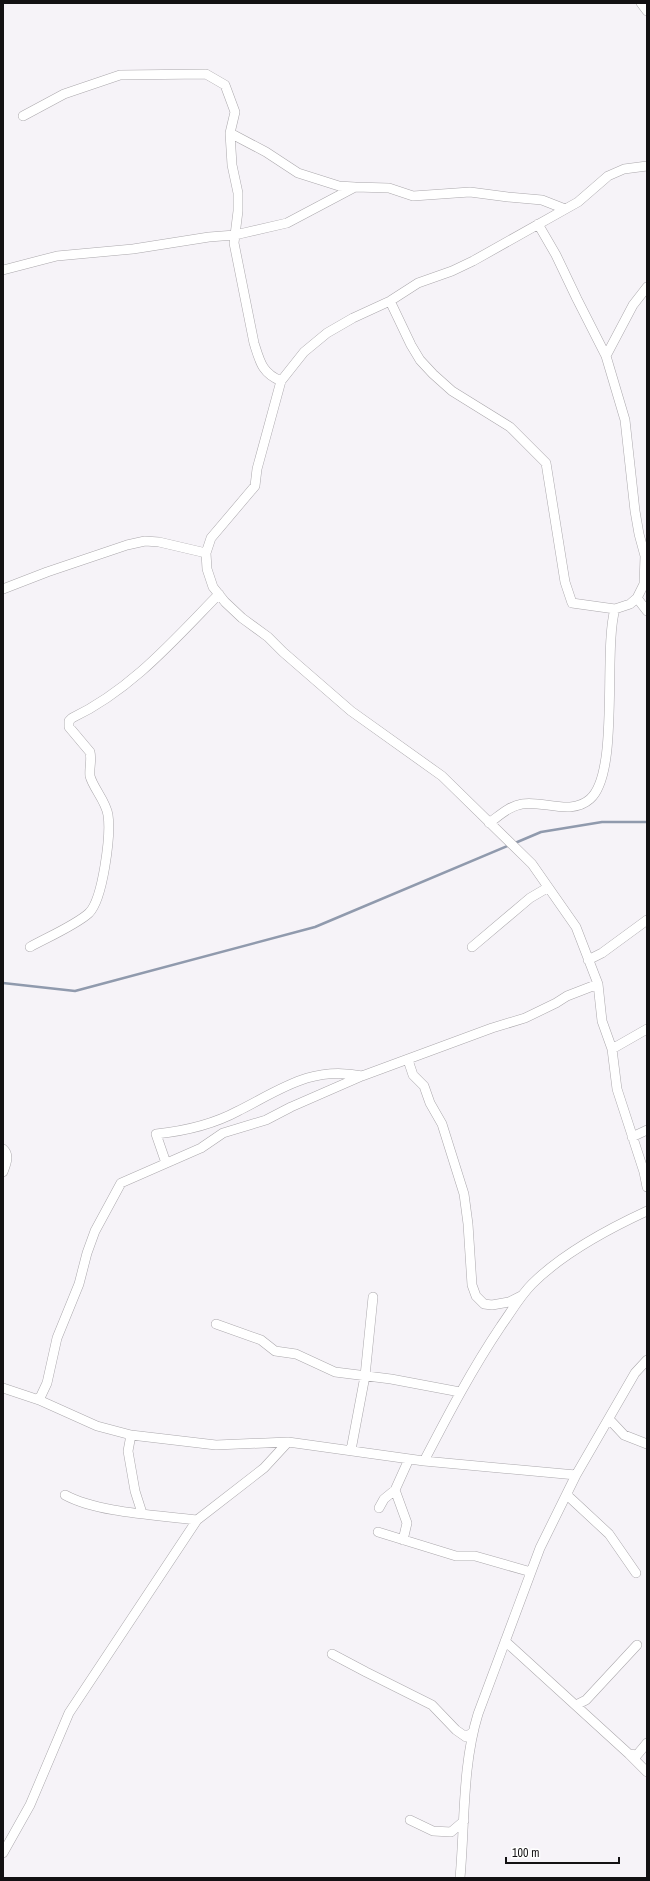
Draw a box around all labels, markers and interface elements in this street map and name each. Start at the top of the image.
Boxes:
scale bar [506,1839,619,1865]
text: 100 m [512,1845,539,1861]

